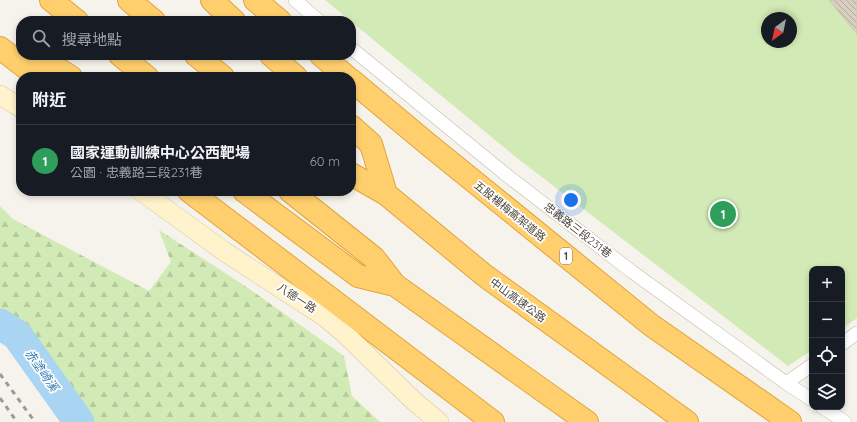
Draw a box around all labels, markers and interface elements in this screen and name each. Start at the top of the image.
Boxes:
north arrow [761,12,797,48]
search box [16,16,356,60]
icon: search [30,27,52,49]
text: 搜尋地點 [62,30,122,49]
text: 附近 [32,89,66,110]
text: 國家運動訓練中心公西靶場 [70,143,250,162]
text: 1 [42,153,48,169]
text: 60 m [310,153,340,169]
text: 公園 · 忠義路三段231巷 [70,164,202,180]
street label: 五股楊梅高架道路 [471,178,549,244]
your location [561,190,581,210]
pin: 1 [710,199,736,229]
street label: 忠義路三段231巷 [542,200,614,260]
road number: 1 [560,248,572,264]
map controls [809,266,845,410]
button: + [809,266,845,302]
street label: 中山高速公路 [487,275,549,325]
street label: 八德一路 [275,280,319,316]
button: − [809,302,845,338]
button: locate [809,338,845,374]
water label: 赤塗崎溪 [22,346,63,396]
button: layers [809,374,845,410]

